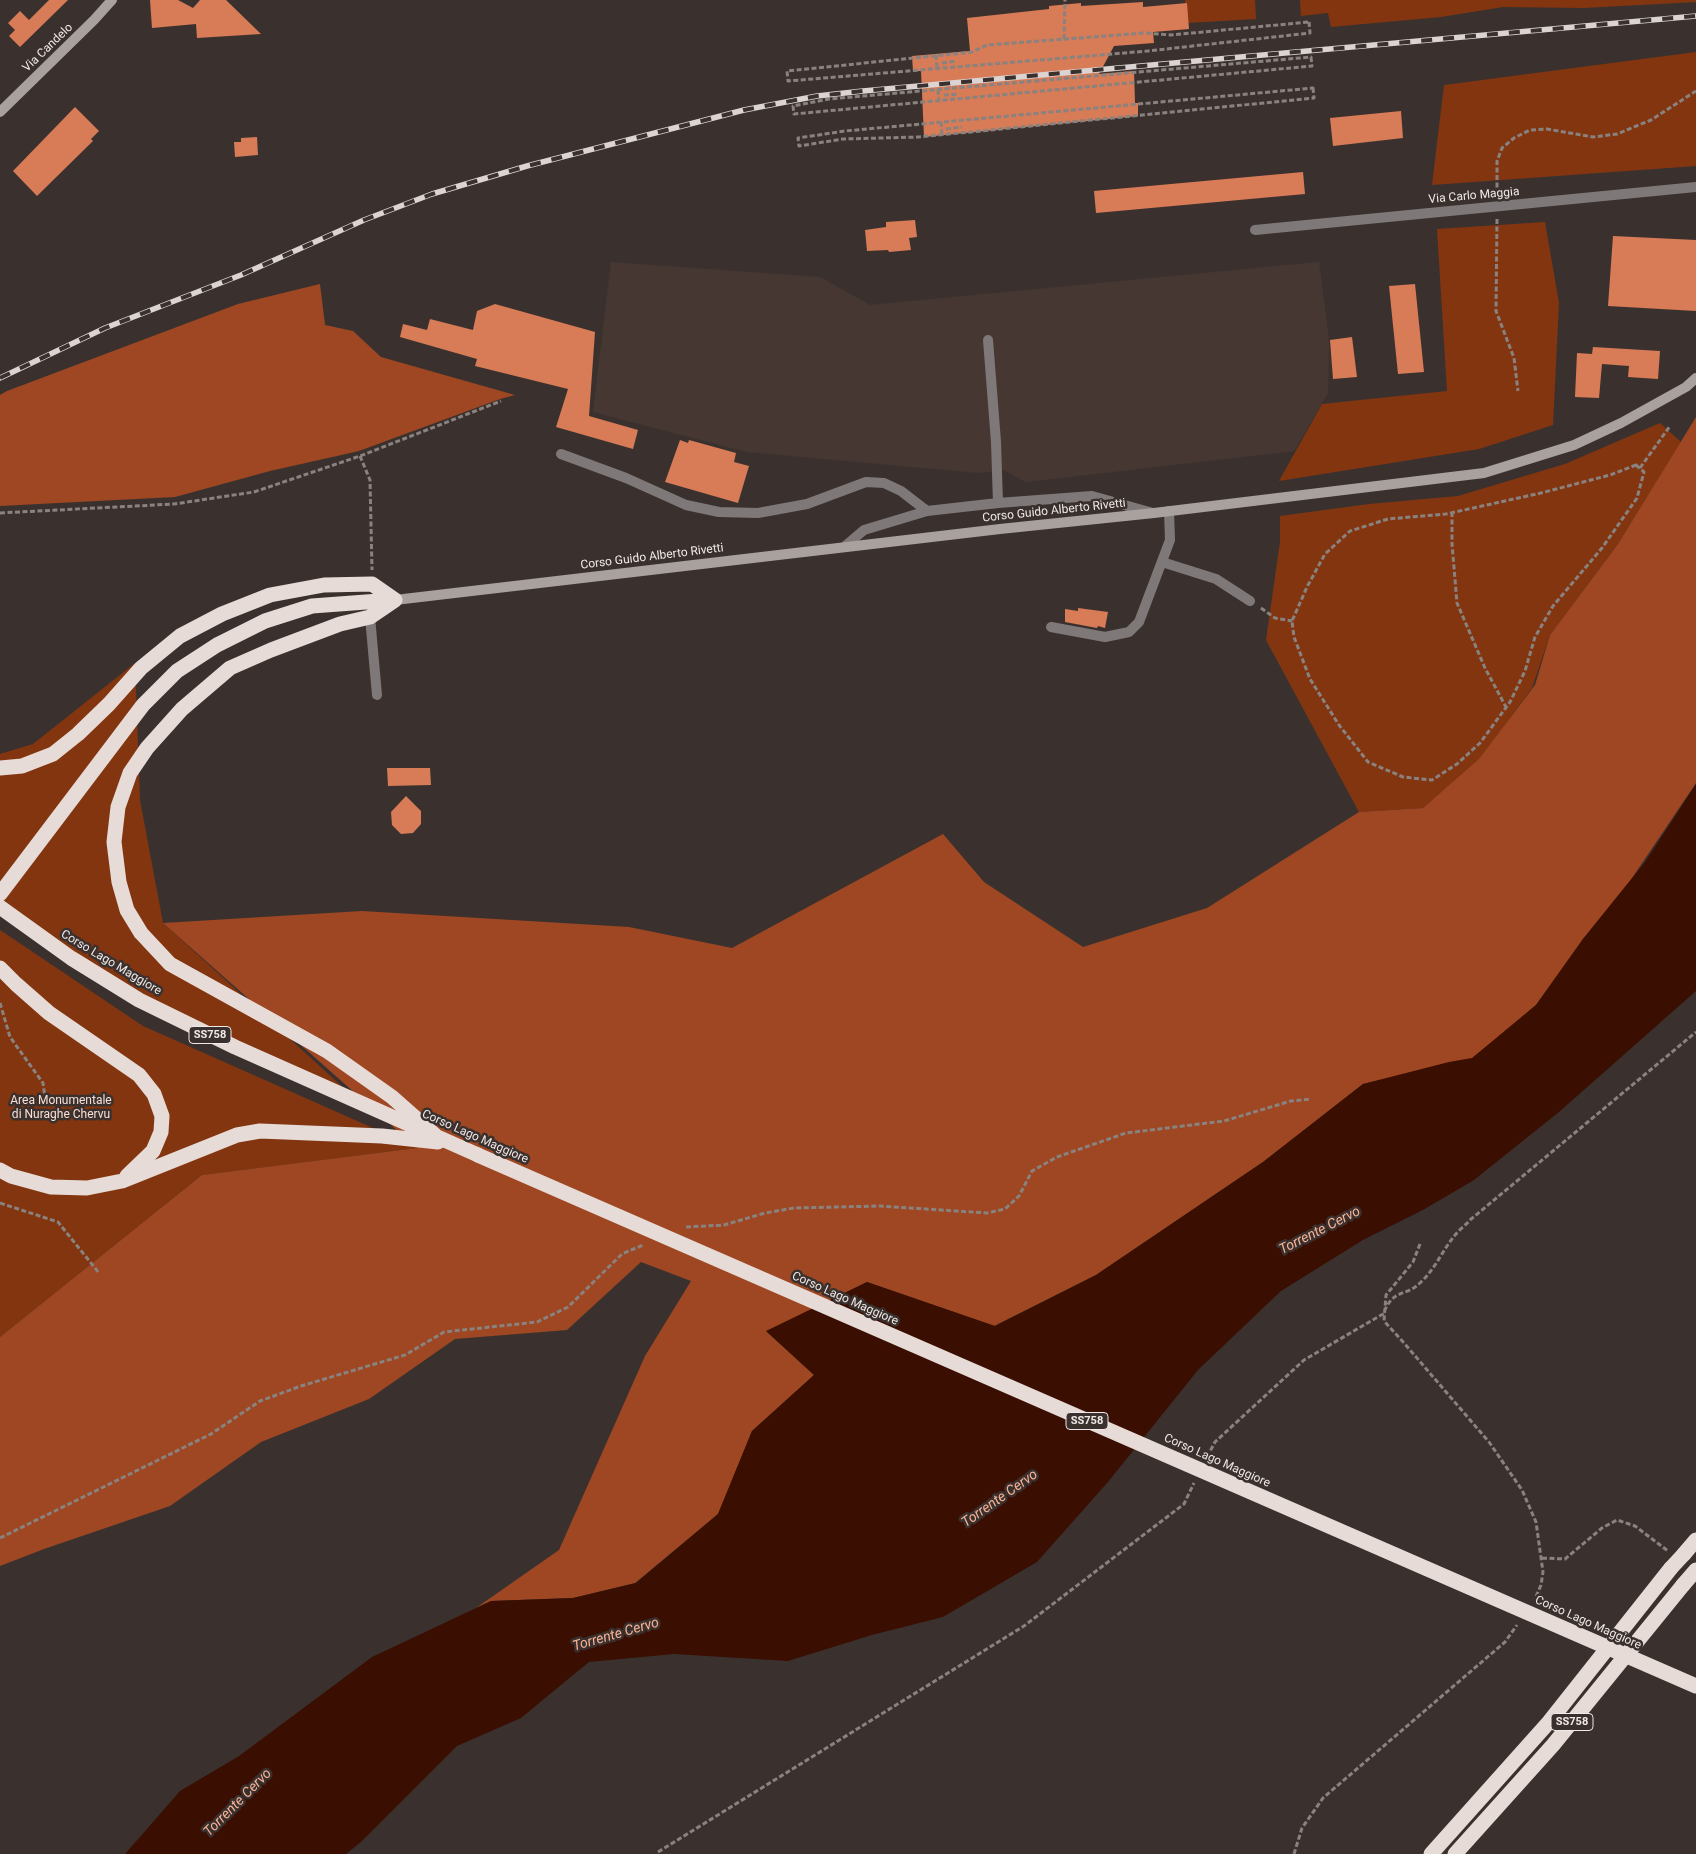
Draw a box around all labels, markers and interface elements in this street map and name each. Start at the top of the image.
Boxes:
street label: Via Candelo [20,21,76,75]
street label: Via Carlo Maggia [1428,185,1520,207]
street label: Corso Guido Alberto Rivetti [982,496,1126,526]
street label: Corso Guido Alberto Rivetti [580,541,724,573]
street label: Corso Lago Maggiore [58,927,164,999]
road number: SS758 [189,1026,231,1044]
park label: Area Monumentale di Nuraghe Chervu [10,1094,112,1122]
street label: Corso Lago Maggiore [420,1107,530,1167]
water label: Torrente Cervo [1277,1203,1363,1259]
street label: Corso Lago Maggiore [790,1269,900,1329]
road number: SS758 [1066,1412,1108,1430]
street label: Corso Lago Maggiore [1162,1431,1272,1491]
water label: Torrente Cervo [959,1467,1041,1531]
street label: Corso Lago Maggiore [1533,1593,1643,1653]
water label: Torrente Cervo [571,1615,661,1655]
road number: SS758 [1551,1714,1593,1730]
water label: Torrente Cervo [201,1766,275,1840]

